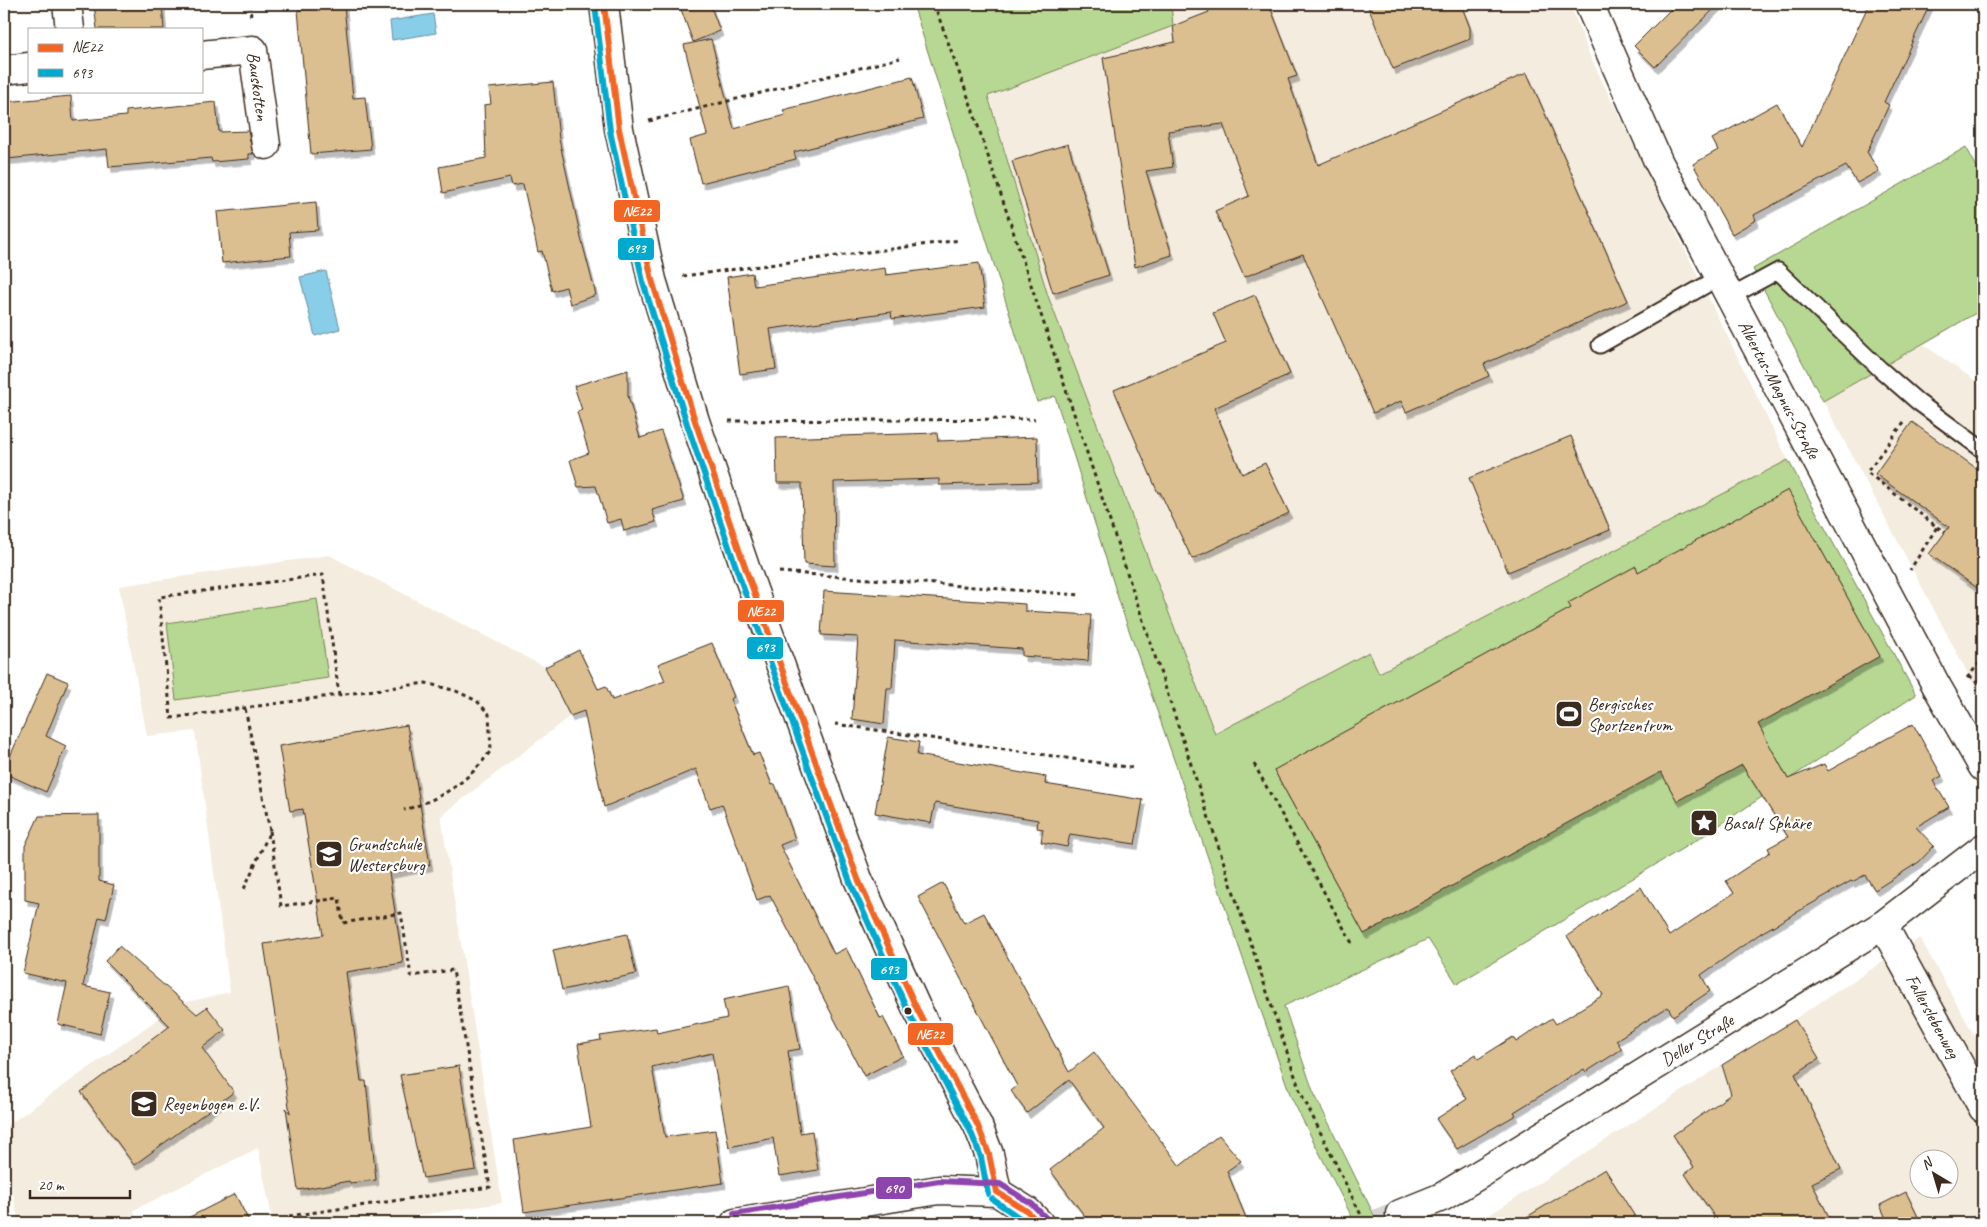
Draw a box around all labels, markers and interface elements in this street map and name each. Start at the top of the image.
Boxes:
legend [28,28,202,92]
text: NE22 [72,38,104,57]
street label: Bauskotten [242,51,274,123]
text: 693 [72,64,94,83]
line badge: NE22 [613,199,661,223]
text: NE22 [623,203,653,220]
line badge: 693 [617,237,655,261]
text: 693 [626,240,647,257]
street label: Albertus-Magnus-Straße [1733,316,1825,463]
line badge: NE22 [737,599,785,623]
text: NE22 [747,603,777,620]
line badge: 693 [746,636,784,660]
text: 693 [755,639,776,656]
place label: Bergisches Sportzentrum [1588,693,1673,736]
sports icon: Bergisches Sportzentrum [1554,699,1584,729]
place icon: Basalt Sphäre [1689,808,1719,838]
place label: Basalt Sphäre [1723,812,1812,834]
place label: Grundschule Westersburg [348,833,427,876]
school or university icon: Grundschule Westersburg [314,839,344,869]
line badge: 693 [870,957,908,981]
text: 693 [879,961,900,978]
street label: Fallerslebenweg [1901,970,1965,1063]
unlabelled marker [903,1006,913,1016]
street label: Deller Straße [1657,1009,1739,1071]
line badge: NE22 [907,1022,954,1046]
text: NE22 [916,1026,946,1043]
school or university icon: Regenbogen e.V. [129,1089,159,1119]
place label: Regenbogen e.V. [163,1093,260,1115]
north arrow [1910,1150,1960,1200]
text: N [1918,1153,1937,1174]
scale bar [30,1167,130,1199]
text: 20 m [38,1176,65,1195]
line badge: 690 [875,1176,913,1200]
text: 690 [884,1180,905,1197]

